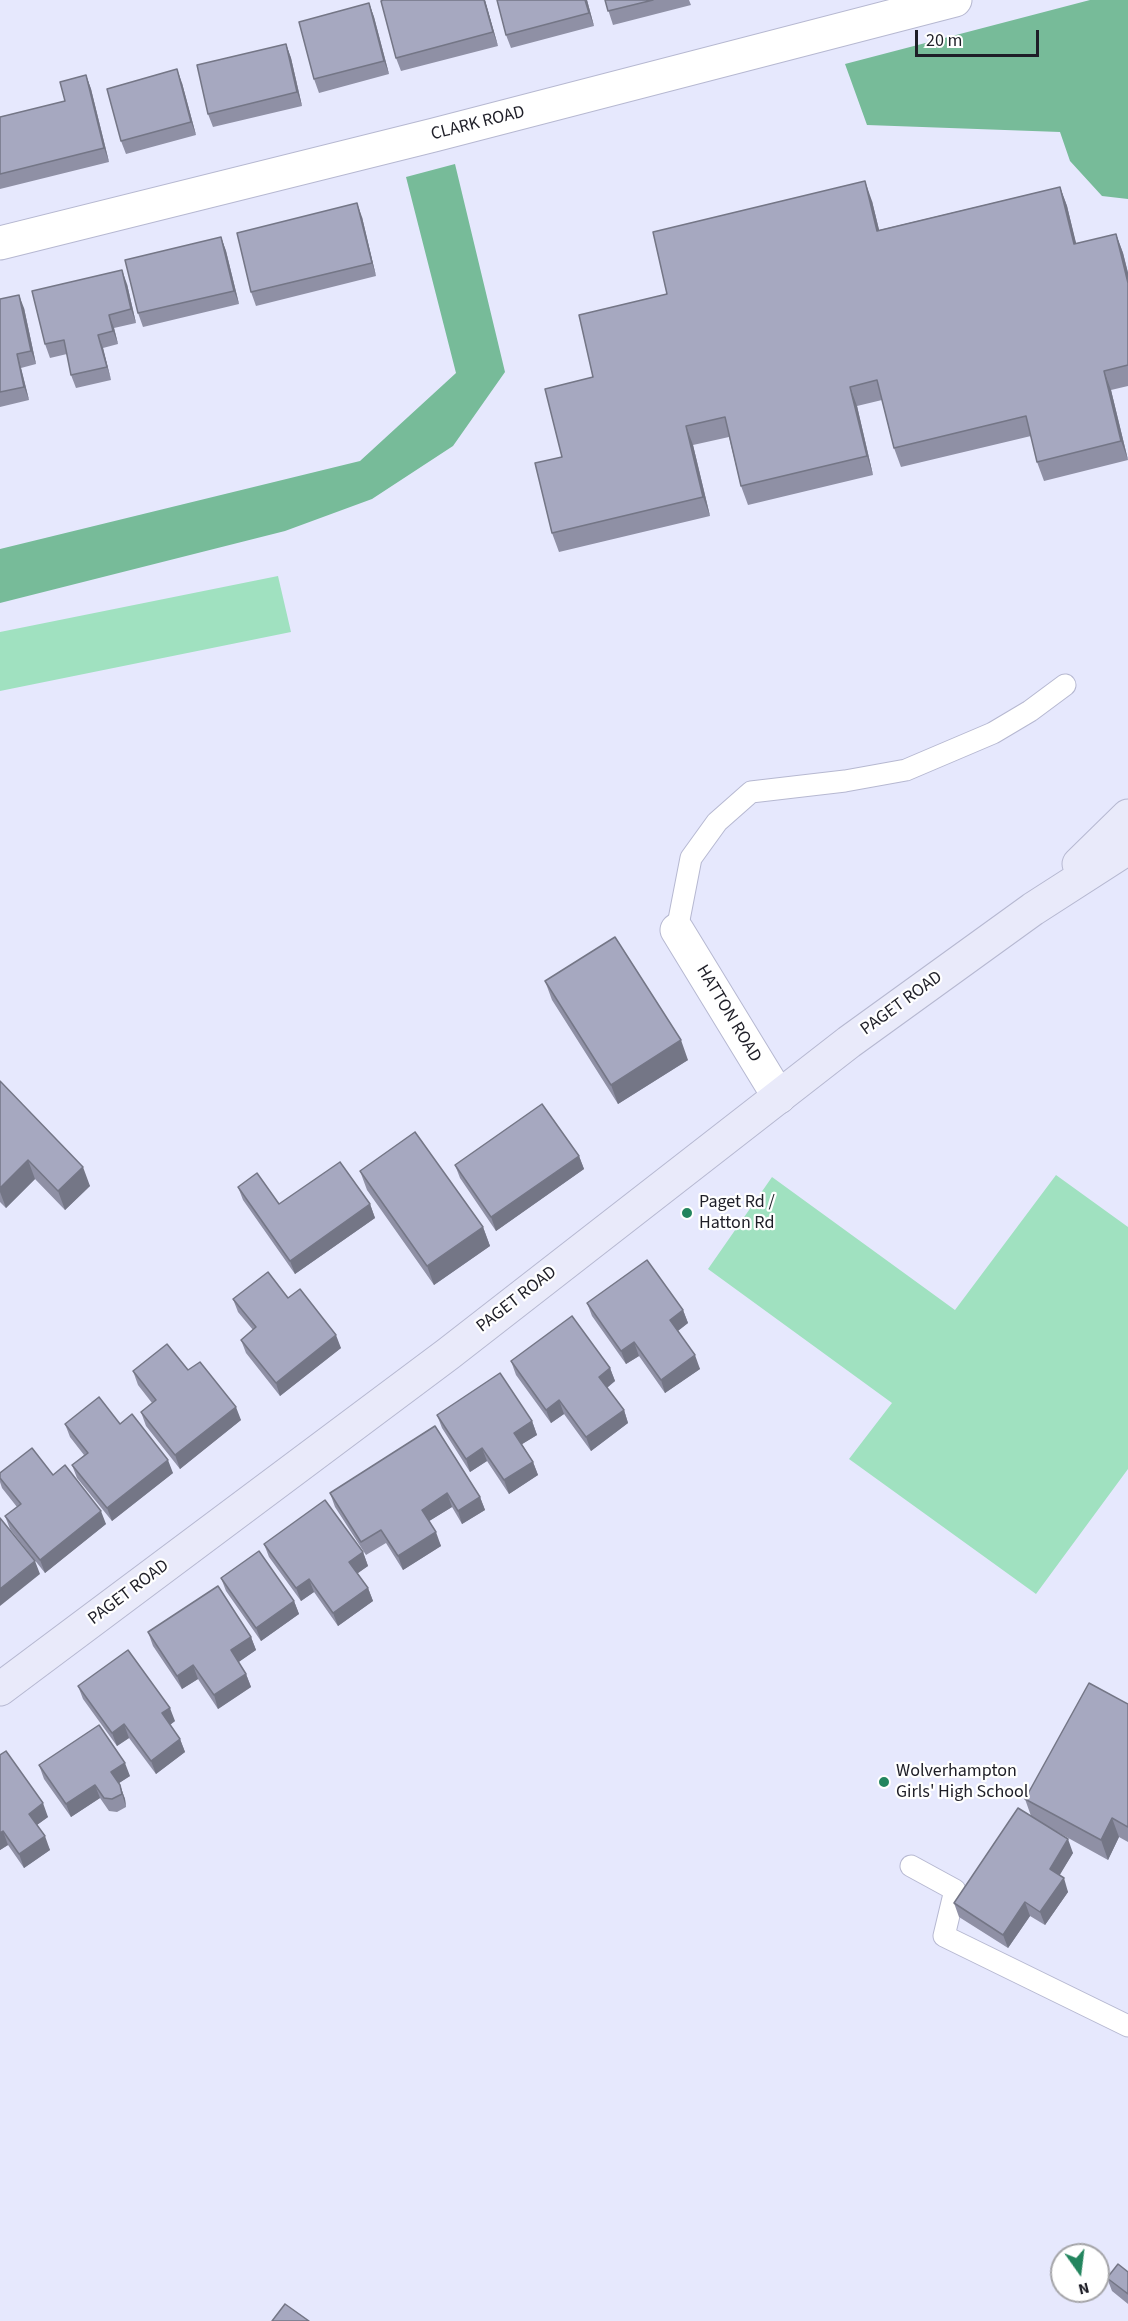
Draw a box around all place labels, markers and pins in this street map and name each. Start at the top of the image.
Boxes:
place label: Paget Rd / Hatton Rd [699,1192,775,1234]
marker: Paget Rd / Hatton Rd [680,1206,694,1220]
place label: Wolverhampton Girls' High School [896,1761,1028,1804]
marker: Wolverhampton Girls' High School [877,1775,891,1789]

